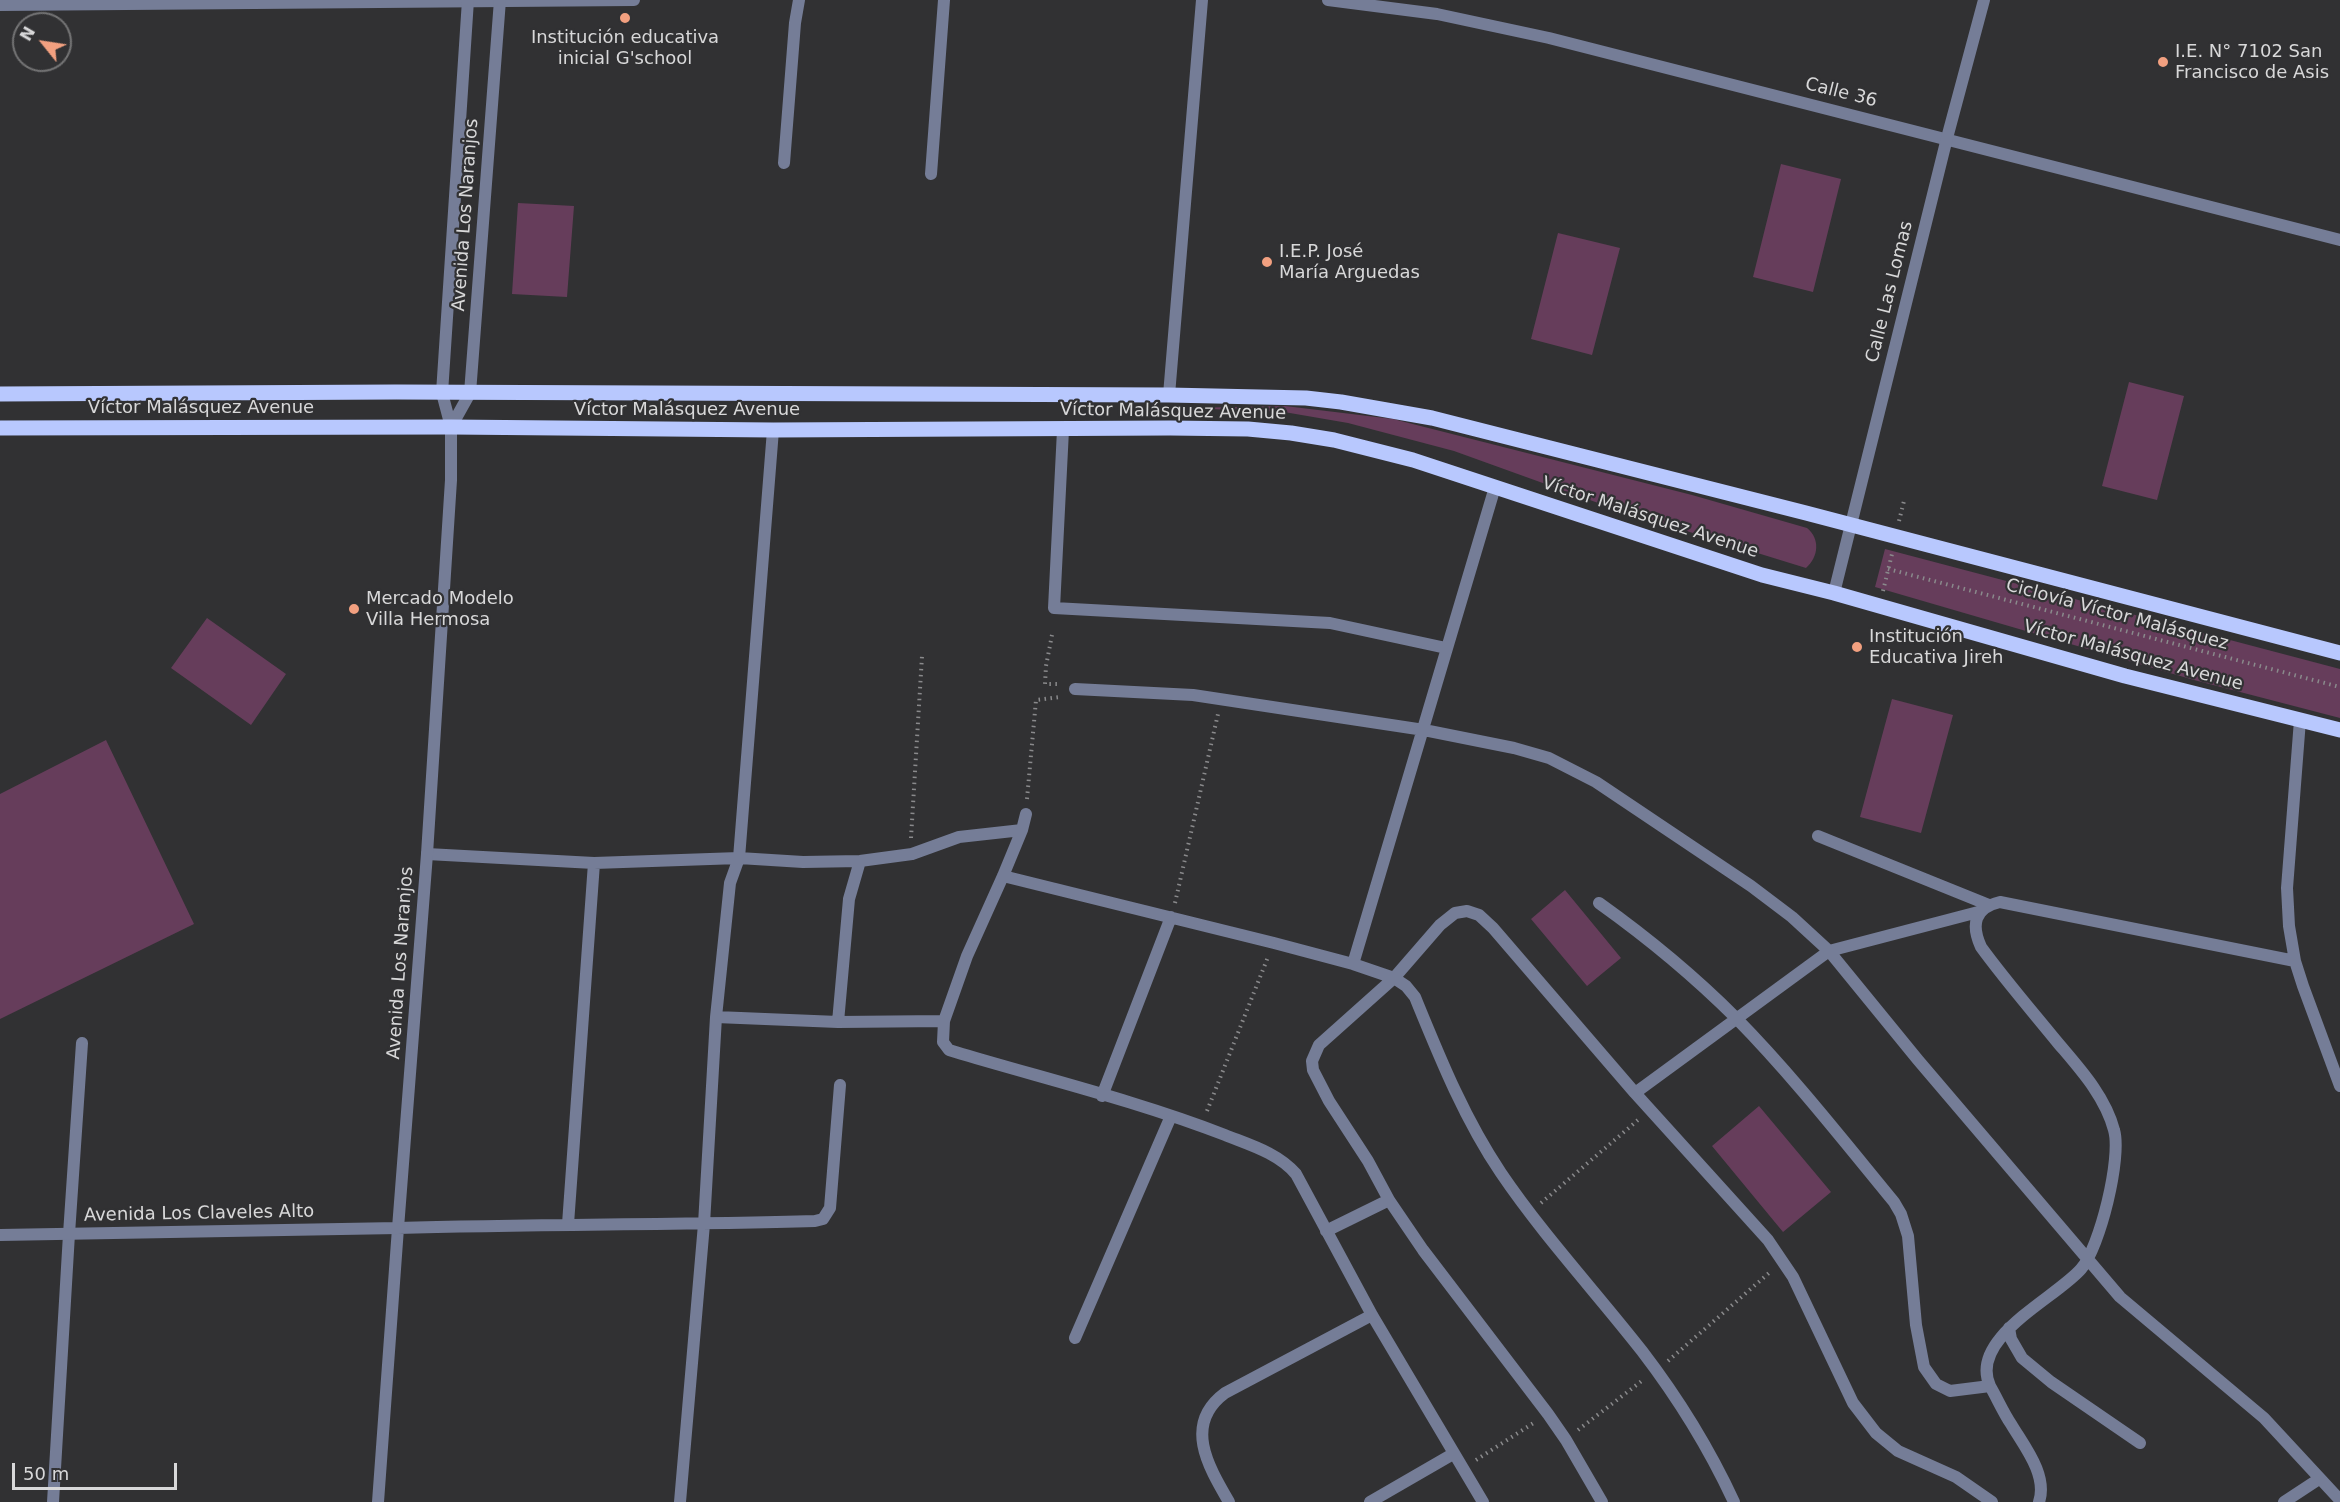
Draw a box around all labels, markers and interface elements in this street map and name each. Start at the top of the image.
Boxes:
marker: Institución educativa inicial G'school [618,11,632,25]
north arrow [12,12,72,72]
text: N [16,23,39,44]
place label: Institución educativa inicial G'school [531,27,719,70]
place label: I.E. N° 7102 San Francisco de Asis [2175,41,2329,84]
marker: I.E. N° 7102 San Francisco de Asis [2156,55,2170,69]
street label: Calle 36 [1803,74,1879,112]
street label: Avenida Los Naranjos [448,118,484,312]
street label: Calle Las Lomas [1862,219,1918,365]
place label: I.E.P. José María Arguedas [1279,241,1420,284]
marker: I.E.P. José María Arguedas [1260,255,1274,269]
street label: Víctor Malásquez Avenue [88,397,314,419]
street label: Víctor Malásquez Avenue [574,399,800,421]
street label: Víctor Malásquez Avenue [1060,399,1286,425]
street label: Víctor Malásquez Avenue [1539,473,1761,563]
street label: Ciclovía Víctor Malásquez [2003,575,2231,655]
place label: Mercado Modelo Villa Hermosa [366,588,514,630]
marker: Mercado Modelo Villa Hermosa [347,602,361,616]
street label: Víctor Malásquez Avenue [2021,616,2245,696]
place label: Institución Educativa Jireh [1869,626,2003,668]
marker: Institución Educativa Jireh [1850,640,1864,654]
street label: Avenida Los Naranjos [383,866,419,1060]
street label: Avenida Los Claveles Alto [84,1201,314,1227]
scale bar [15,1451,180,1489]
text: 50 m [23,1463,69,1484]

